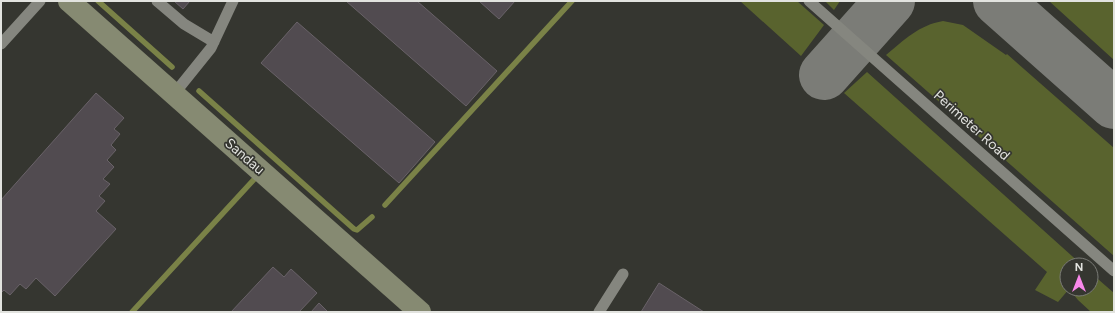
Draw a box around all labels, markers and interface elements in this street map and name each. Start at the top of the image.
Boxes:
street label: Perimeter Road [930,87,1013,164]
street label: Sandau [221,135,268,178]
north arrow [1059,257,1099,297]
text: N [1075,261,1083,274]

